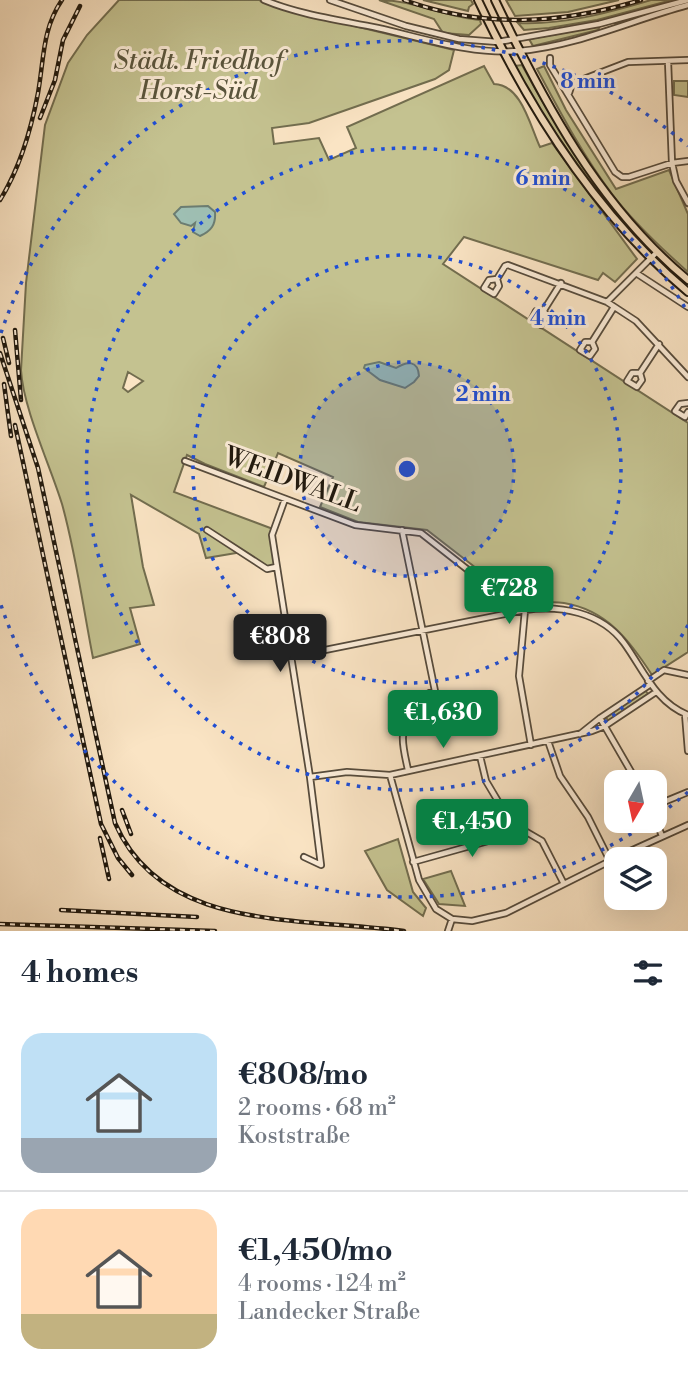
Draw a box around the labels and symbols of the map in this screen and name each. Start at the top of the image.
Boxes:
park label: Städt. Friedhof Horst-Süd [113,45,288,107]
text: 8 min [560,69,616,95]
text: 6 min [515,166,571,192]
text: 4 min [530,306,586,332]
text: 2 min [455,382,511,408]
street label: WEIDWALL [219,440,366,520]
centre of rings [395,457,419,481]
pin: €728 [468,566,550,626]
pin: €808 [239,614,321,674]
pin: €1,630 [386,690,500,750]
north arrow [604,770,667,833]
pin: €1,450 [415,800,529,859]

